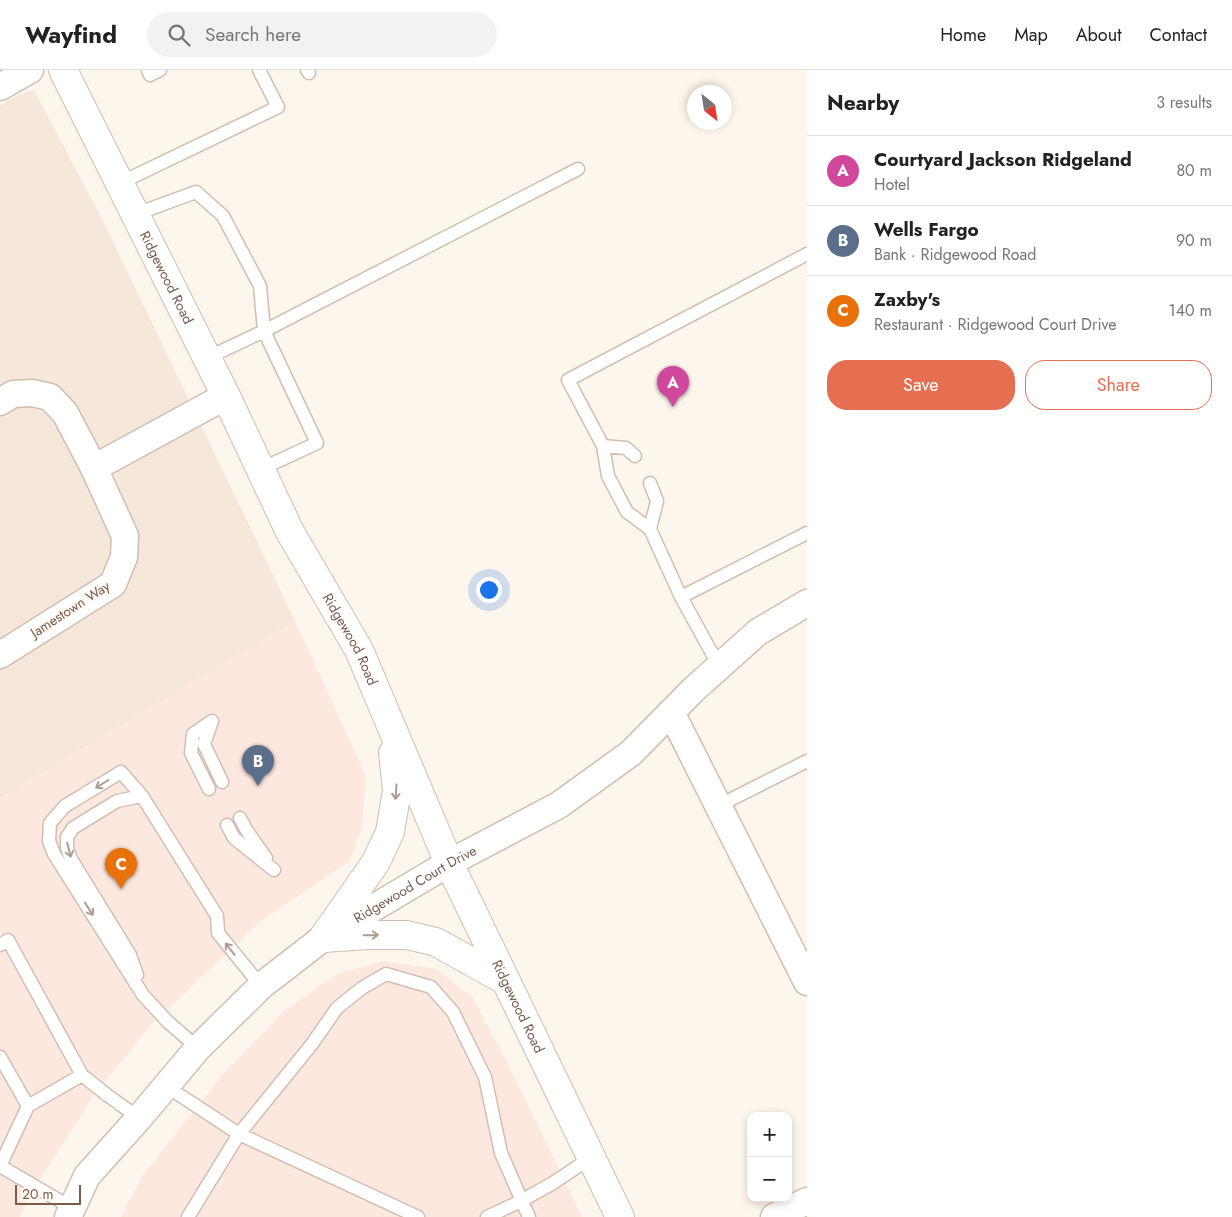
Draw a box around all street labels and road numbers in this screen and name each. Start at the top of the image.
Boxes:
street label: Ridgewood Road [135,228,198,327]
street label: Jamestown Way [25,575,114,643]
street label: Ridgewood Road [318,590,383,688]
street label: Ridgewood Court Drive [350,840,480,928]
street label: Ridgewood Road [487,956,549,1056]

